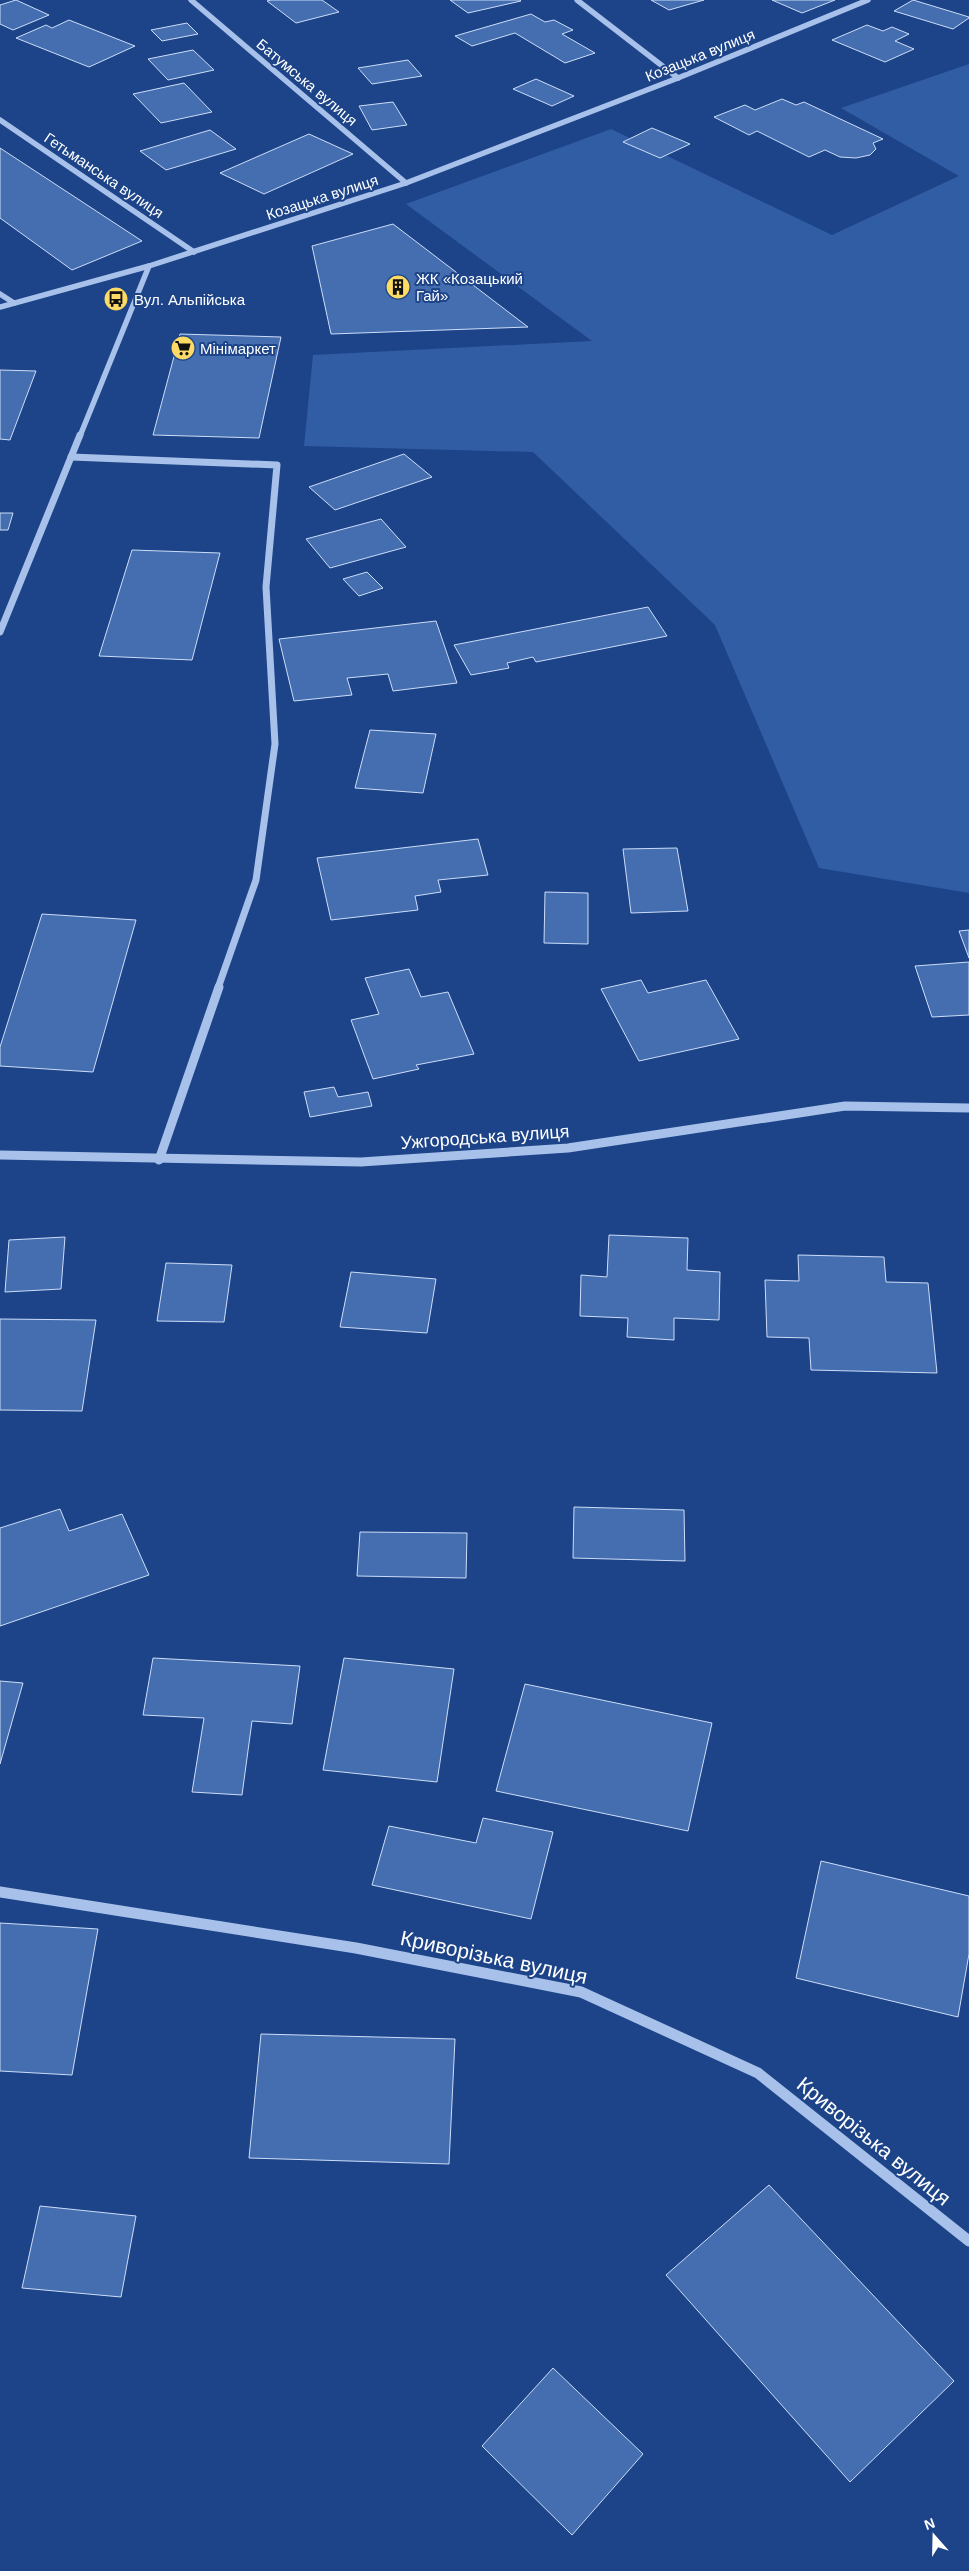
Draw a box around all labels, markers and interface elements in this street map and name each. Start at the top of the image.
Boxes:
street label: Козацька вулиця [643,25,757,85]
street label: Батумська вулиця [253,35,361,129]
street label: Гетьманська вулиця [41,129,167,221]
street label: Козацька вулиця [264,171,380,223]
place label: ЖК «Козацький Гай» [416,270,523,304]
building icon: ЖК «Козацький Гай» [385,274,411,300]
bus stop icon: Вул. Альпійська [103,286,129,312]
place label: Вул. Альпійська [134,291,246,308]
supermarket icon: Мінімаркет [170,335,196,361]
place label: Мінімаркет [200,340,276,357]
street label: Ужгородська вулиця [400,1121,570,1153]
street label: Криворізька вулиця [398,1926,590,1988]
street label: Криворізька вулиця [793,2072,955,2210]
north arrow [909,2511,959,2561]
text: N [922,2515,937,2533]

